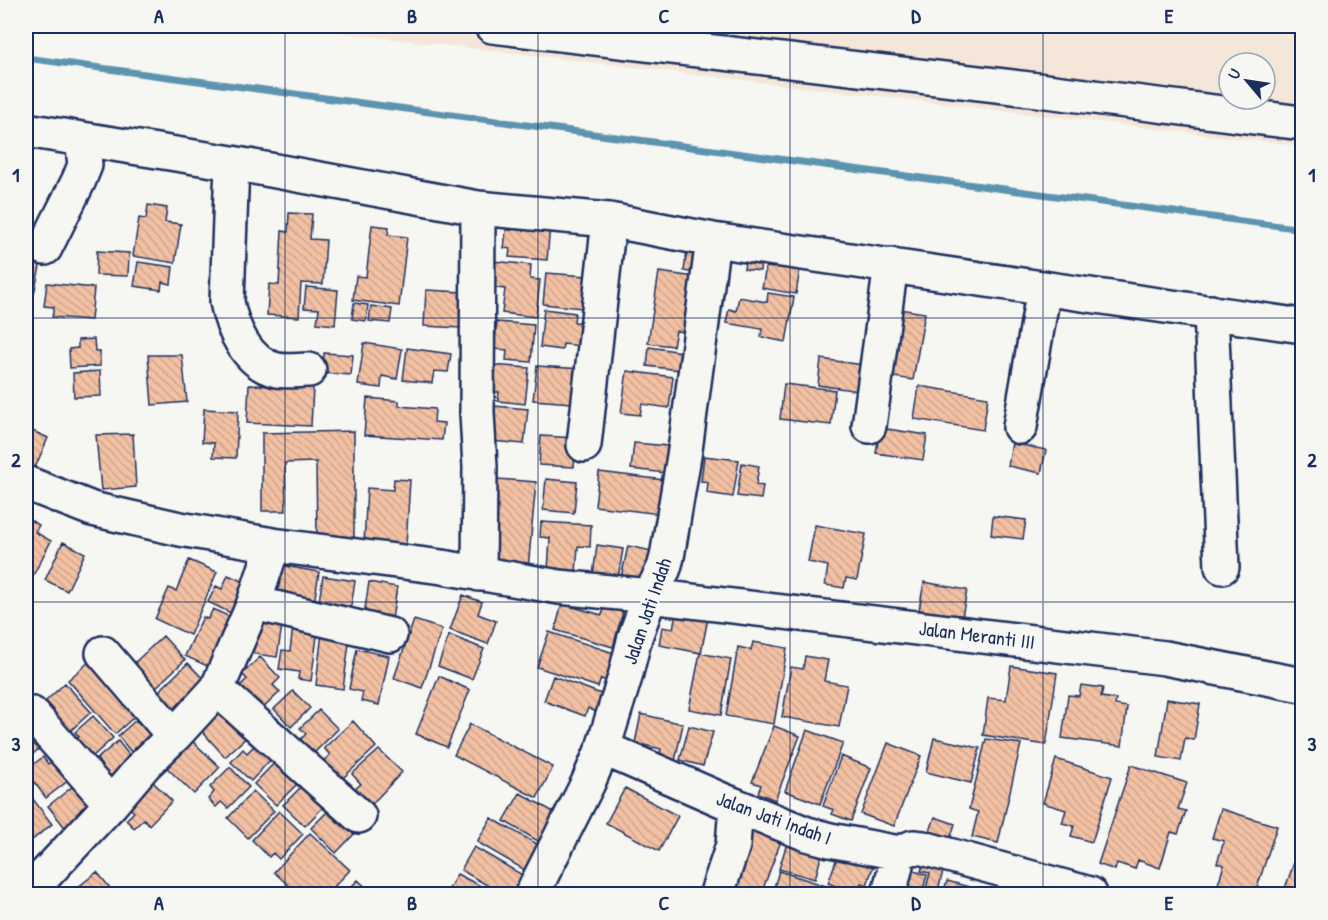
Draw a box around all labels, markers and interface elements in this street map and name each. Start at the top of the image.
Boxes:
text: A [154,2,164,29]
text: B [407,2,417,29]
text: C [659,2,670,29]
text: D [911,2,921,29]
text: E [1165,2,1174,29]
north arrow [1217,51,1277,111]
text: U [1222,64,1246,83]
text: 1 [12,161,20,188]
text: 1 [1308,161,1316,188]
text: 2 [11,446,21,473]
text: 2 [1307,446,1317,473]
street label: Jalan Jati Indah [616,554,677,668]
street label: Jalan Meranti III [918,614,1037,655]
text: 3 [12,730,21,757]
text: 3 [1308,730,1317,757]
street label: Jalan Jati Indah I [713,784,835,851]
text: A [154,889,164,916]
text: B [407,889,417,916]
text: C [659,889,670,916]
text: D [911,889,921,916]
text: E [1165,889,1174,916]

